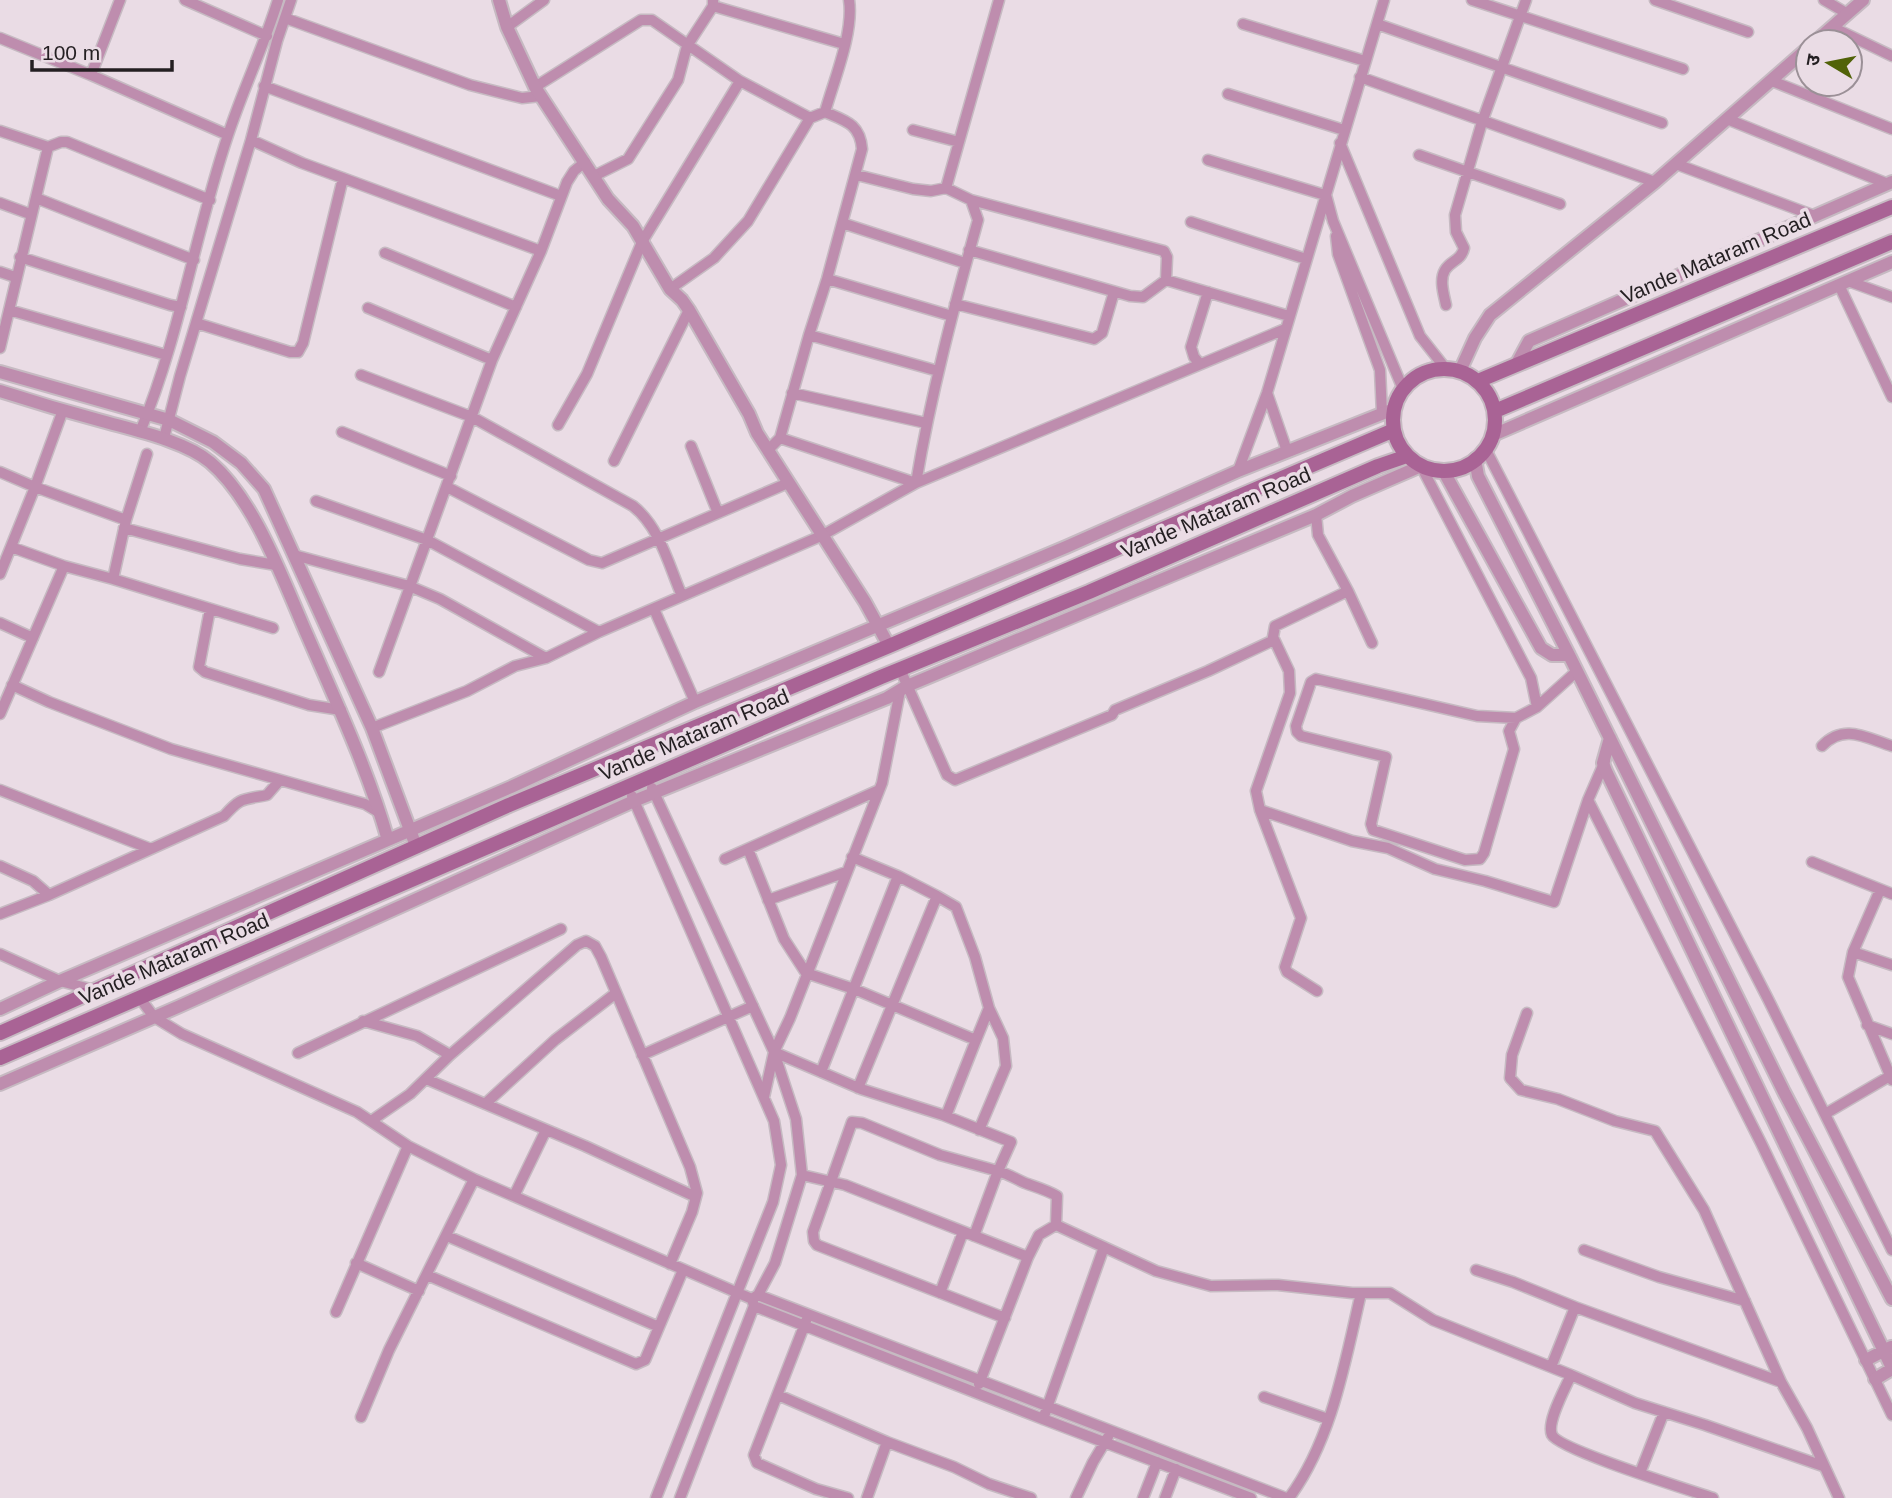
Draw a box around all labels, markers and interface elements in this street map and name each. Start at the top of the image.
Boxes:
scale bar [32,28,172,72]
north arrow [1794,28,1864,98]
text: 100 m [42,41,100,64]
text: उ [1801,52,1824,67]
street label: Vande Mataram Road [1617,207,1814,308]
street label: Vande Mataram Road [1117,462,1314,563]
street label: Vande Mataram Road [595,684,792,785]
street label: Vande Mataram Road [75,908,272,1009]

